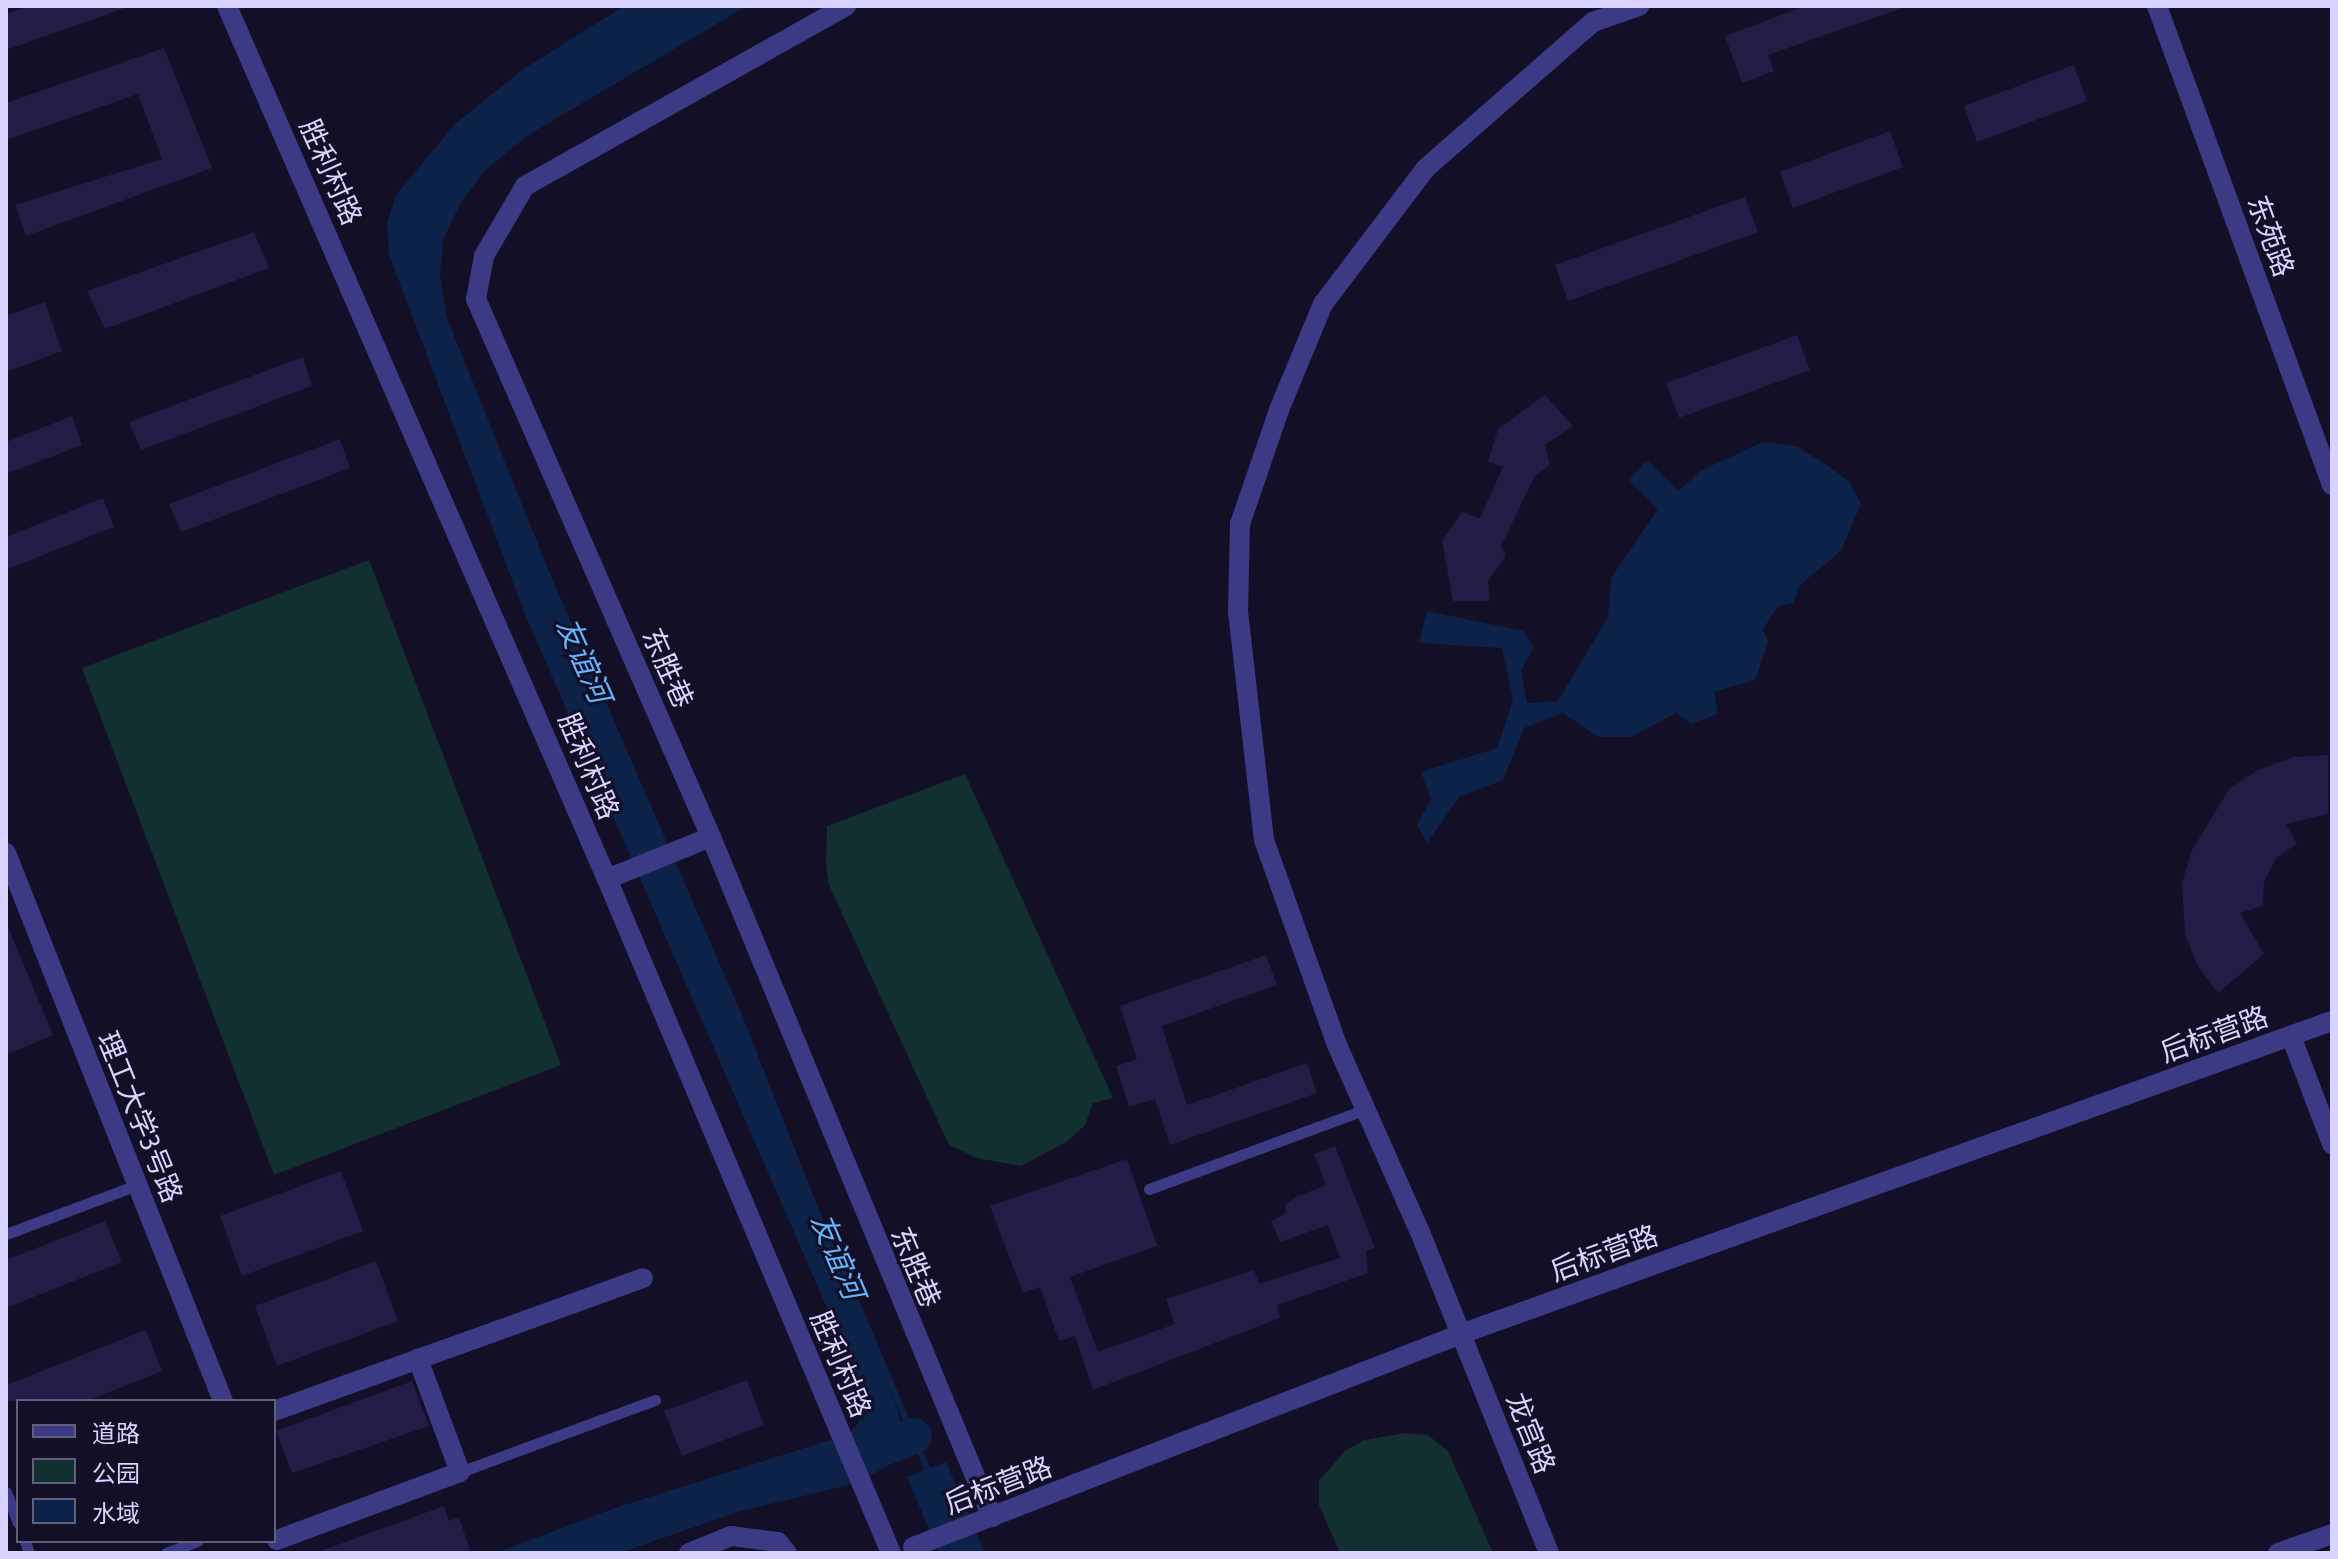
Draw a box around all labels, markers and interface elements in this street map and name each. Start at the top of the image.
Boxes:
street label: 胜利村路 [293,114,369,230]
street label: 东苑路 [2241,191,2301,281]
water label: 友谊河 [549,612,619,708]
street label: 东胜巷 [636,623,700,713]
street label: 胜利村路 [552,708,626,824]
street label: 后标营路 [2156,999,2272,1069]
street label: 理工大学3号路 [90,1027,190,1207]
water label: 友谊河 [804,1208,872,1304]
street label: 后标营路 [1546,1218,1662,1288]
street label: 东胜巷 [884,1222,948,1312]
street label: 胜利村路 [804,1306,878,1422]
street label: 龙宫路 [1500,1388,1562,1478]
legend [16,1399,276,1543]
text: 道路 [92,1420,140,1447]
street label: 后标营路 [940,1449,1056,1521]
text: 公园 [92,1460,140,1487]
text: 水域 [92,1500,140,1527]

